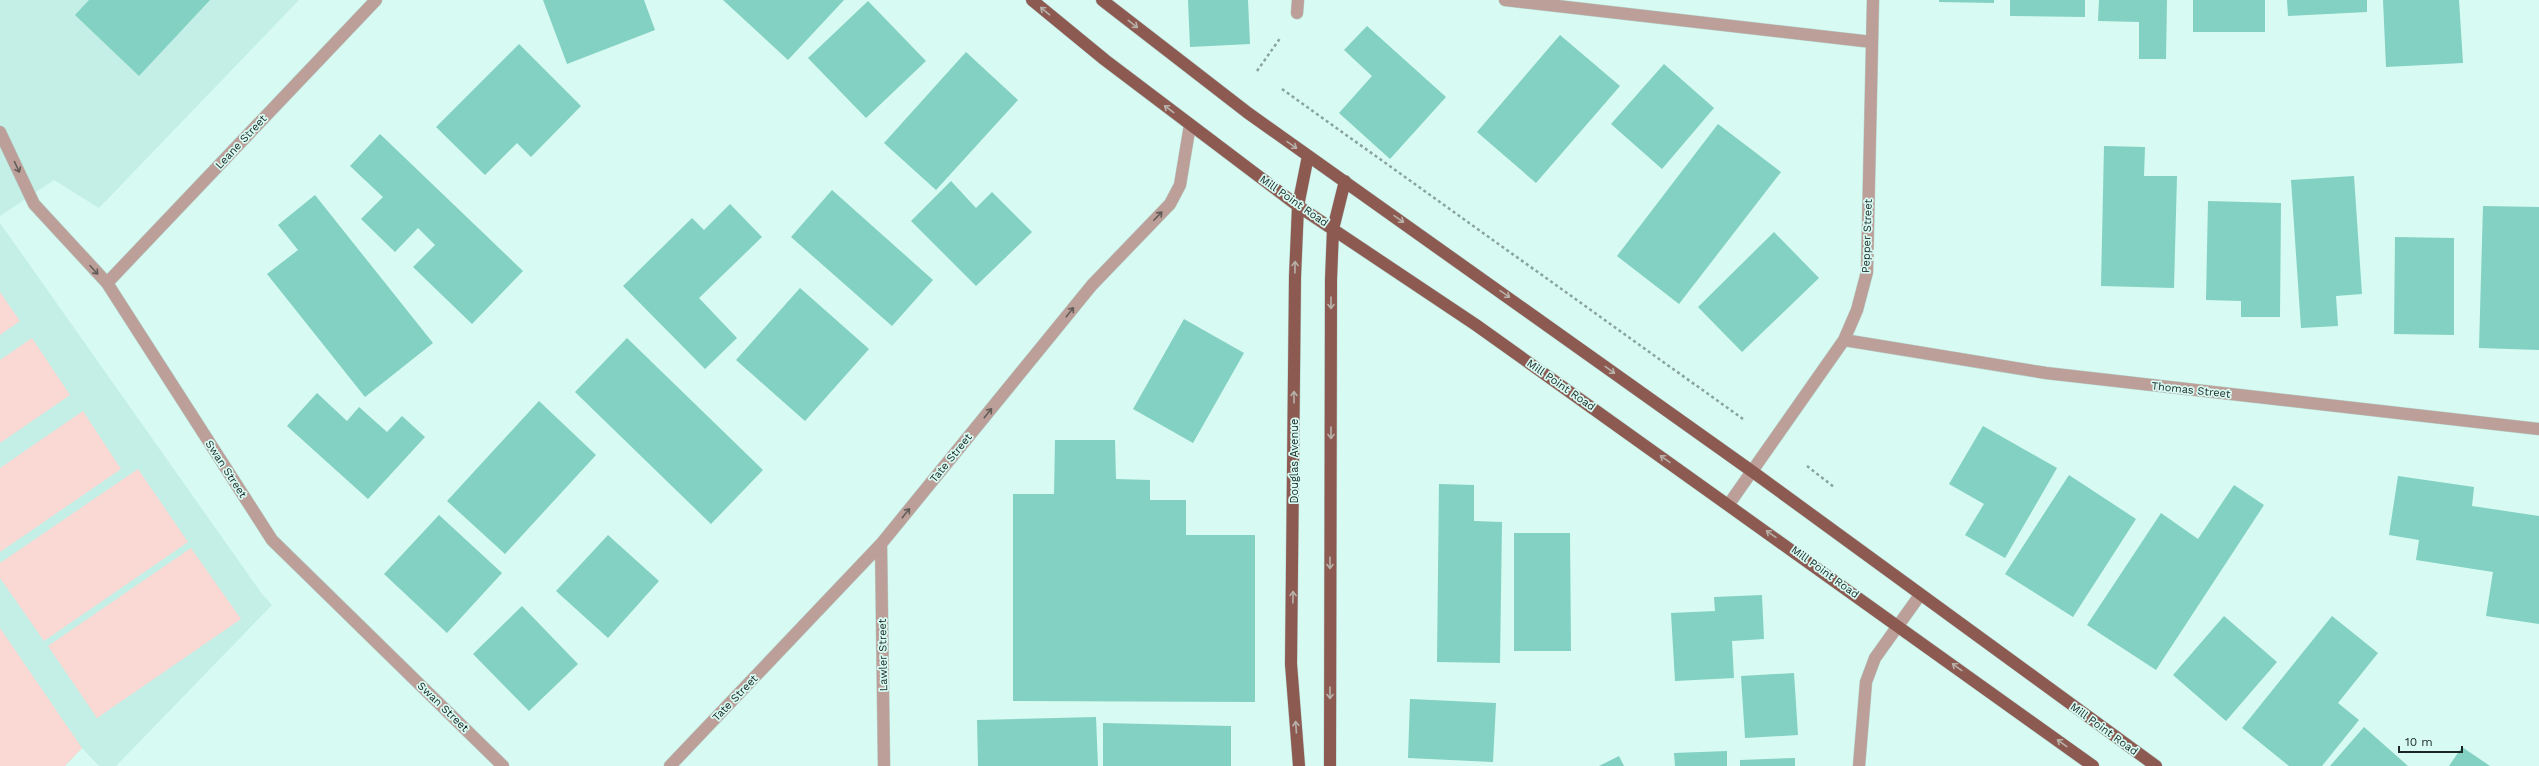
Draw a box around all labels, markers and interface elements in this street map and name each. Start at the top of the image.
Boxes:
one-way arrow [1040,7,1051,15]
one-way arrow [1127,20,1138,29]
one-way arrow [1164,105,1175,113]
street label: Leane Street [213,112,270,172]
one-way arrow [1286,141,1297,149]
one-way arrow [14,161,21,173]
street label: Mill Point Road [1257,173,1331,229]
street label: Pepper Street [1859,198,1875,273]
one-way arrow [1153,211,1163,221]
one-way arrow [1393,215,1404,223]
one-way arrow [1291,261,1299,274]
one-way arrow [90,265,99,275]
one-way arrow [1499,290,1510,299]
one-way arrow [1327,296,1335,309]
one-way arrow [1066,306,1075,317]
street label: Mill Point Road [1524,357,1598,413]
one-way arrow [1605,366,1616,374]
street label: Thomas Street [2151,379,2231,401]
one-way arrow [1290,391,1298,404]
one-way arrow [984,407,993,418]
street label: Douglas Avenue [1288,419,1301,503]
one-way arrow [1327,426,1335,439]
street label: Tate Street [927,431,975,485]
street label: Swan Street [203,438,250,501]
one-way arrow [1660,455,1671,463]
one-way arrow [902,508,910,519]
one-way arrow [1766,530,1777,538]
street label: Mill Point Road [1789,543,1861,601]
one-way arrow [1326,556,1334,569]
one-way arrow [1289,591,1297,604]
street label: Lawler Street [876,618,890,691]
one-way arrow [1951,663,1962,671]
street label: Tate Street [710,672,761,724]
street label: Swan Street [415,679,472,735]
one-way arrow [1326,686,1334,699]
street label: Mill Point Road [2068,700,2140,758]
one-way arrow [1293,721,1300,734]
scale bar [2399,728,2462,754]
text: 10 m [2405,735,2433,749]
one-way arrow [2057,739,2068,747]

